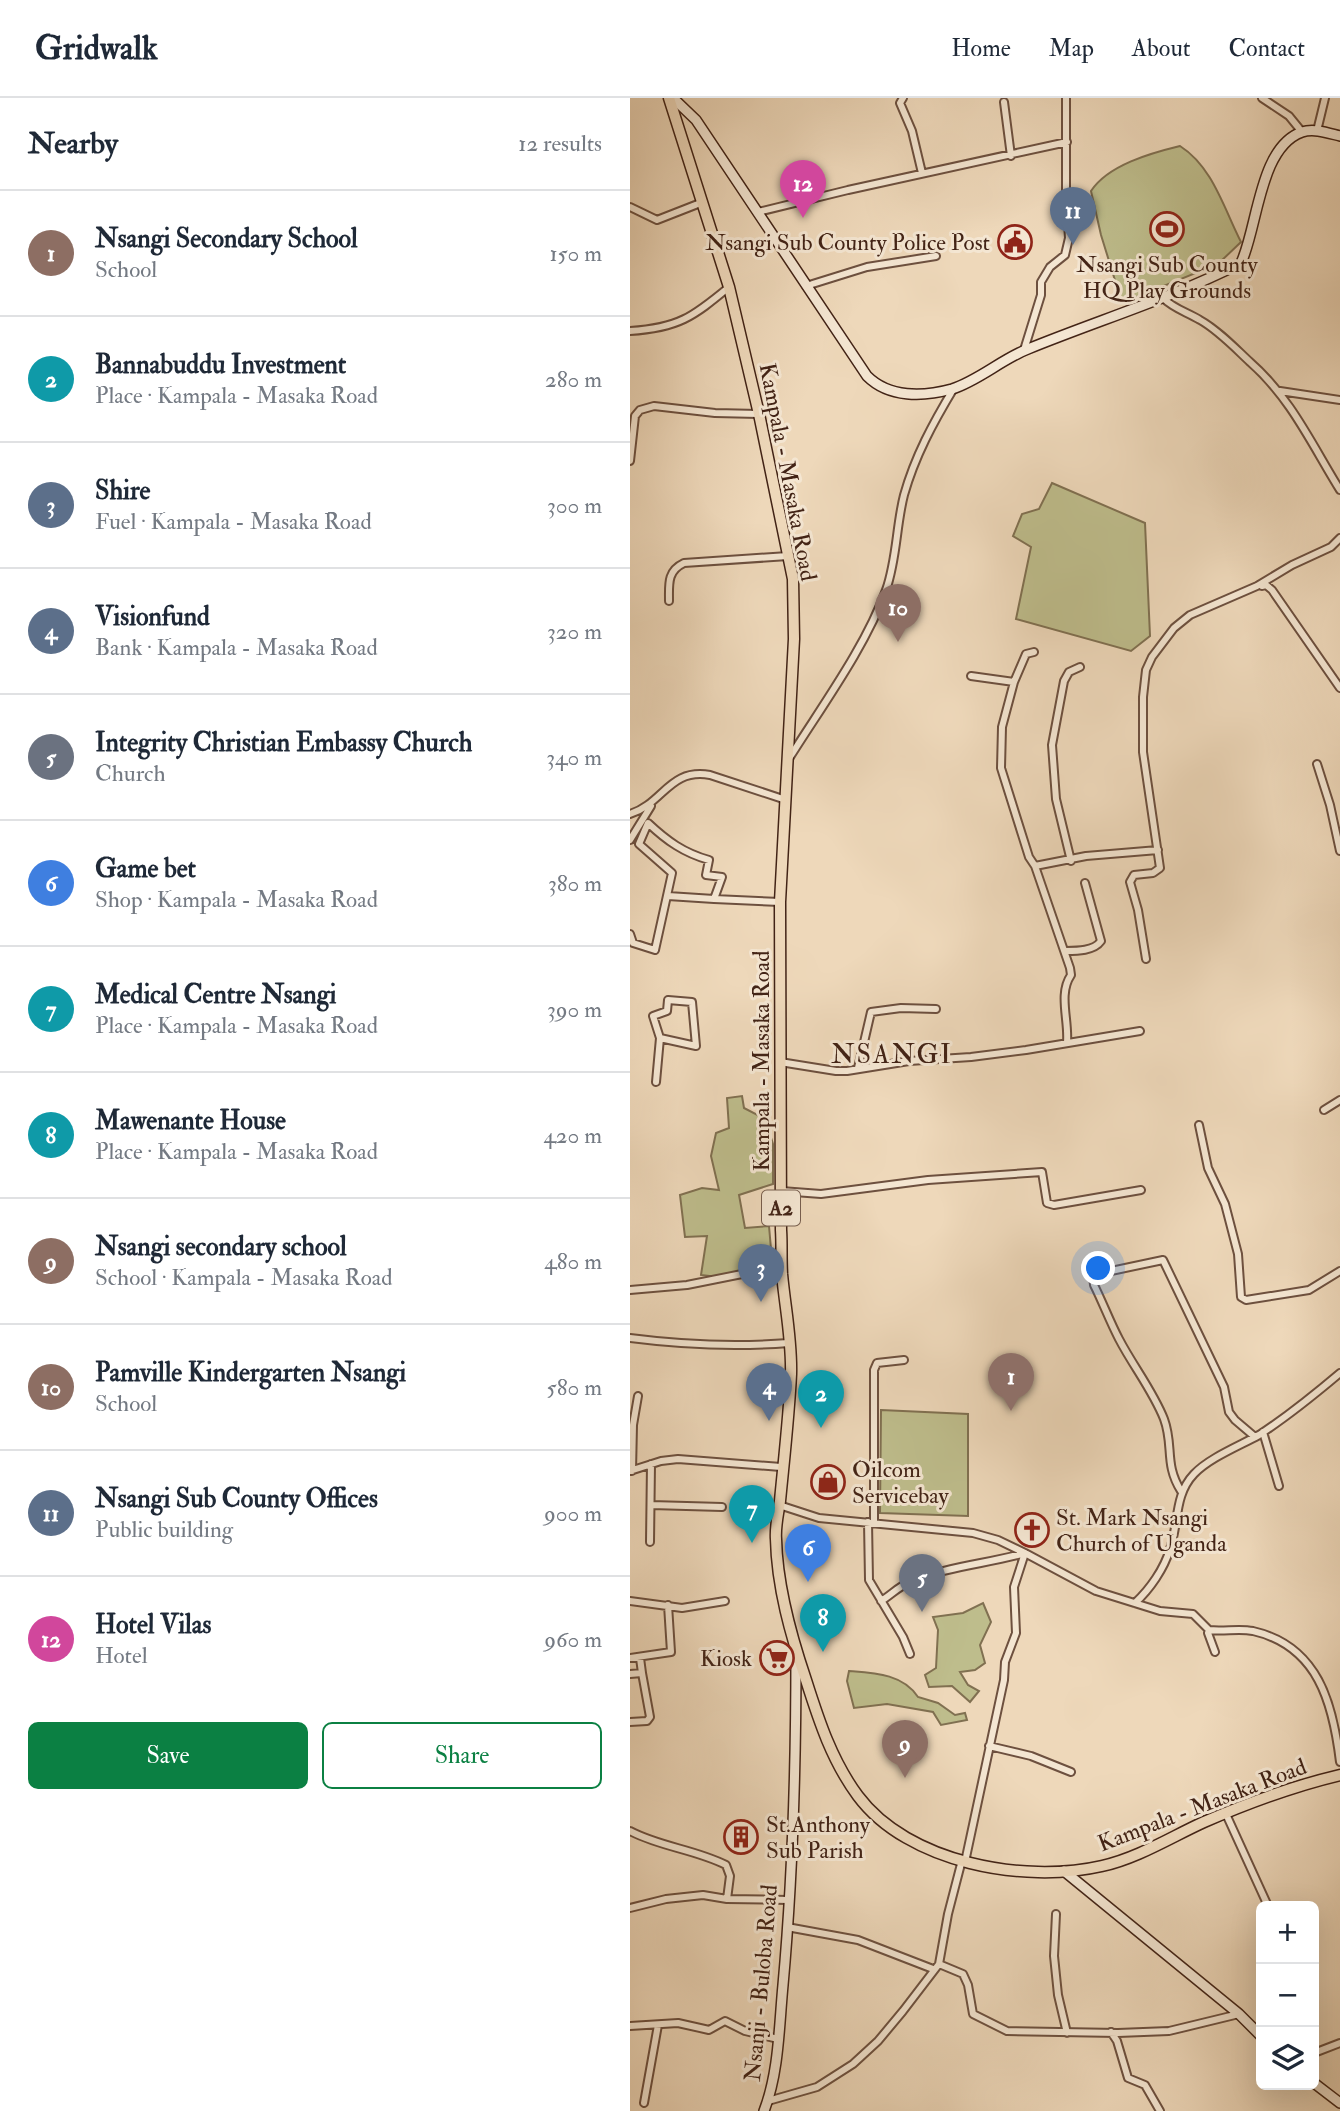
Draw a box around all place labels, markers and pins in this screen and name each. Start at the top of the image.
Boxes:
pin: 12 [780,160,826,218]
pin: 11 [1050,187,1096,245]
sports icon: Nsangi Sub County HQ Play Grounds [1148,210,1186,248]
public building icon: Nsangi Sub County Police Post [996,223,1034,261]
place label: Nsangi Sub County Police Post [705,228,990,257]
place label: Nsangi Sub County HQ Play Grounds [1076,250,1259,305]
pin: 10 [875,584,921,642]
pin: 3 [738,1244,784,1302]
pin: 1 [988,1353,1034,1411]
pin: 4 [746,1363,792,1421]
pin: 2 [798,1370,844,1428]
place label: Oilcom Servicebay [852,1455,950,1510]
shop icon: Oilcom Servicebay [809,1463,847,1501]
pin: 7 [729,1485,775,1543]
place label: St. Mark Nsangi Church of Uganda [1056,1503,1227,1558]
church icon: St. Mark Nsangi Church of Uganda [1013,1511,1051,1549]
pin: 6 [785,1524,831,1582]
pin: 5 [899,1554,945,1612]
pin: 8 [800,1594,846,1652]
supermarket icon: Kiosk [758,1639,796,1677]
place label: Kiosk [700,1644,752,1673]
pin: 9 [882,1720,928,1778]
place label: St.Anthony Sub Parish [766,1810,871,1865]
building icon: St.Anthony Sub Parish [722,1818,760,1856]

